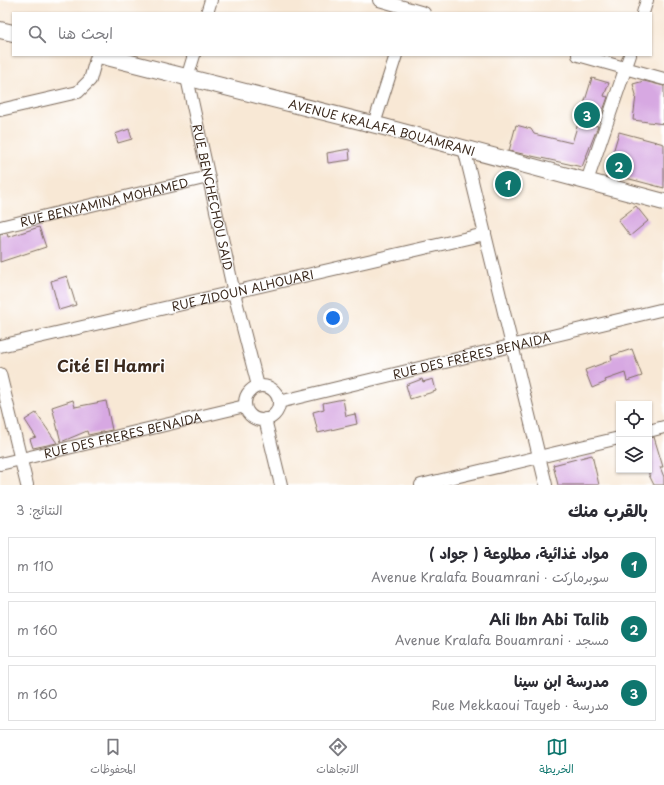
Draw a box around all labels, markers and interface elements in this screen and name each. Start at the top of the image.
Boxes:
search box [12,12,652,56]
text: ابحث هنا [58,21,113,44]
icon: search [26,23,48,45]
street label: AVENUE KRALAFA BOUAMRANI [287,94,477,160]
pin: 3 [574,100,600,130]
street label: RUE BENCHECHOU SAID [188,122,238,272]
pin: 2 [606,151,632,181]
pin: 1 [495,169,521,199]
street label: RUE BENYAMINA MOHAMED [18,173,190,231]
street label: RUE ZIDOUN ALHOUARI [170,265,316,315]
your location [323,308,343,328]
street label: RUE DES FRÈRES BENAIDA [391,328,553,383]
district label: Cité El Hamri [57,353,165,377]
map controls [616,401,652,473]
button: locate [616,401,652,437]
street label: RUE DES FRERES BENAIDA [42,407,204,462]
button: layers [616,437,652,473]
text: بالقرب منك [568,497,648,523]
text: النتائج: 3 [16,500,63,519]
text: مواد غذائية، مطلوعة ( جواد ) [429,541,609,564]
text: 110 m [17,556,53,575]
text: 1 [631,556,637,575]
text: سوبرماركت · Avenue Kralafa Bouamrani [371,567,609,586]
text: Ali Ibn Abi Talib [489,607,609,630]
text: 160 m [17,620,58,639]
text: 2 [629,620,639,639]
text: مسجد · Avenue Kralafa Bouamrani [395,630,609,649]
text: مدرسة ابن سينا [514,669,609,692]
text: 160 m [17,684,58,703]
text: 3 [630,684,638,703]
text: مدرسة · Rue Mekkaoui Tayeb [431,695,609,714]
tab: المحفوظات [90,736,136,779]
tab: الاتجاهات [316,736,359,779]
tab: الخريطة [539,736,574,779]

